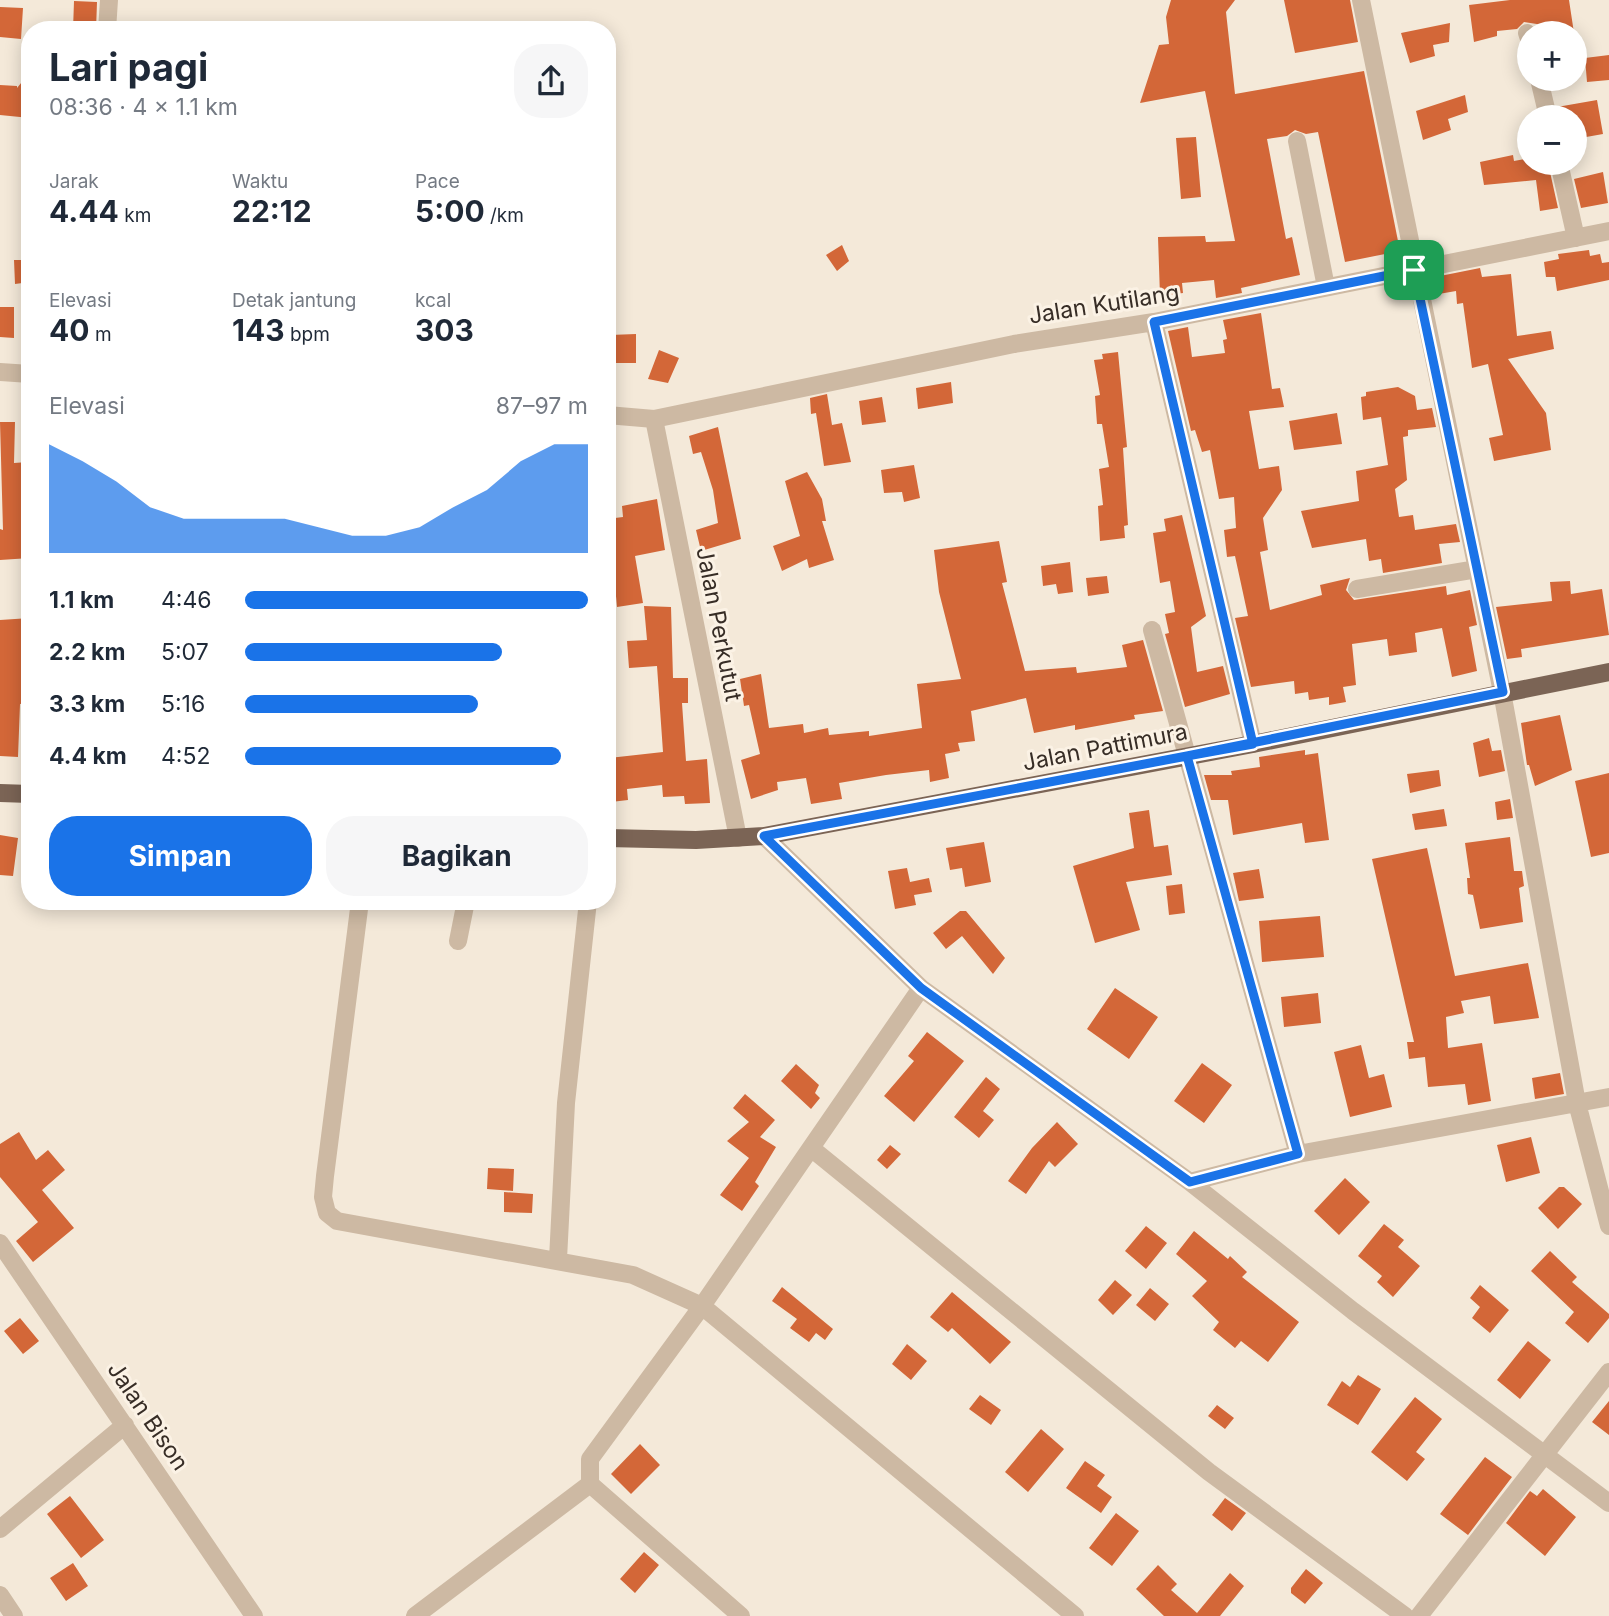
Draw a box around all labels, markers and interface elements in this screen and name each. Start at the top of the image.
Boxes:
map controls [1517,21,1587,175]
button: + [1517,21,1587,91]
text: Lari pagi [49,44,208,90]
button: share [514,44,588,118]
text: 08:36 · 4 × 1.1 km [49,93,238,121]
button: − [1517,105,1587,175]
text: Jarak [49,170,99,193]
text: Waktu [232,170,288,193]
text: Pace [415,170,460,193]
text: 4.44 [49,193,119,229]
text: 22:12 [232,193,312,229]
text: 5:00 [415,193,485,229]
text: km [119,204,151,227]
text: /km [485,204,524,227]
pin [1384,240,1444,300]
icon: arrive [1395,251,1433,289]
street label: Jalan Kutilang [1027,278,1181,330]
text: Elevasi [49,289,112,312]
text: Detak jantung [232,289,356,312]
text: kcal [415,289,451,312]
text: 40 [49,312,90,348]
text: 143 [232,312,285,348]
text: 303 [415,312,474,348]
text: m [90,323,112,346]
text: bpm [285,323,330,346]
text: Elevasi [49,392,125,420]
text: 87–97 m [496,392,588,420]
street label: Jalan Perkutut [690,545,748,704]
text: 1.1 km [49,586,114,614]
text: 4:46 [161,586,212,614]
text: 2.2 km [49,638,125,666]
text: 5:07 [161,638,209,666]
text: 3.3 km [49,690,125,718]
text: 5:16 [161,690,205,718]
street label: Jalan Pattimura [1020,717,1190,777]
text: 4.4 km [49,742,127,770]
text: 4:52 [161,742,211,770]
button: Simpan [49,816,312,896]
button: Bagikan [326,816,588,896]
street label: Jalan Bison [102,1356,194,1476]

